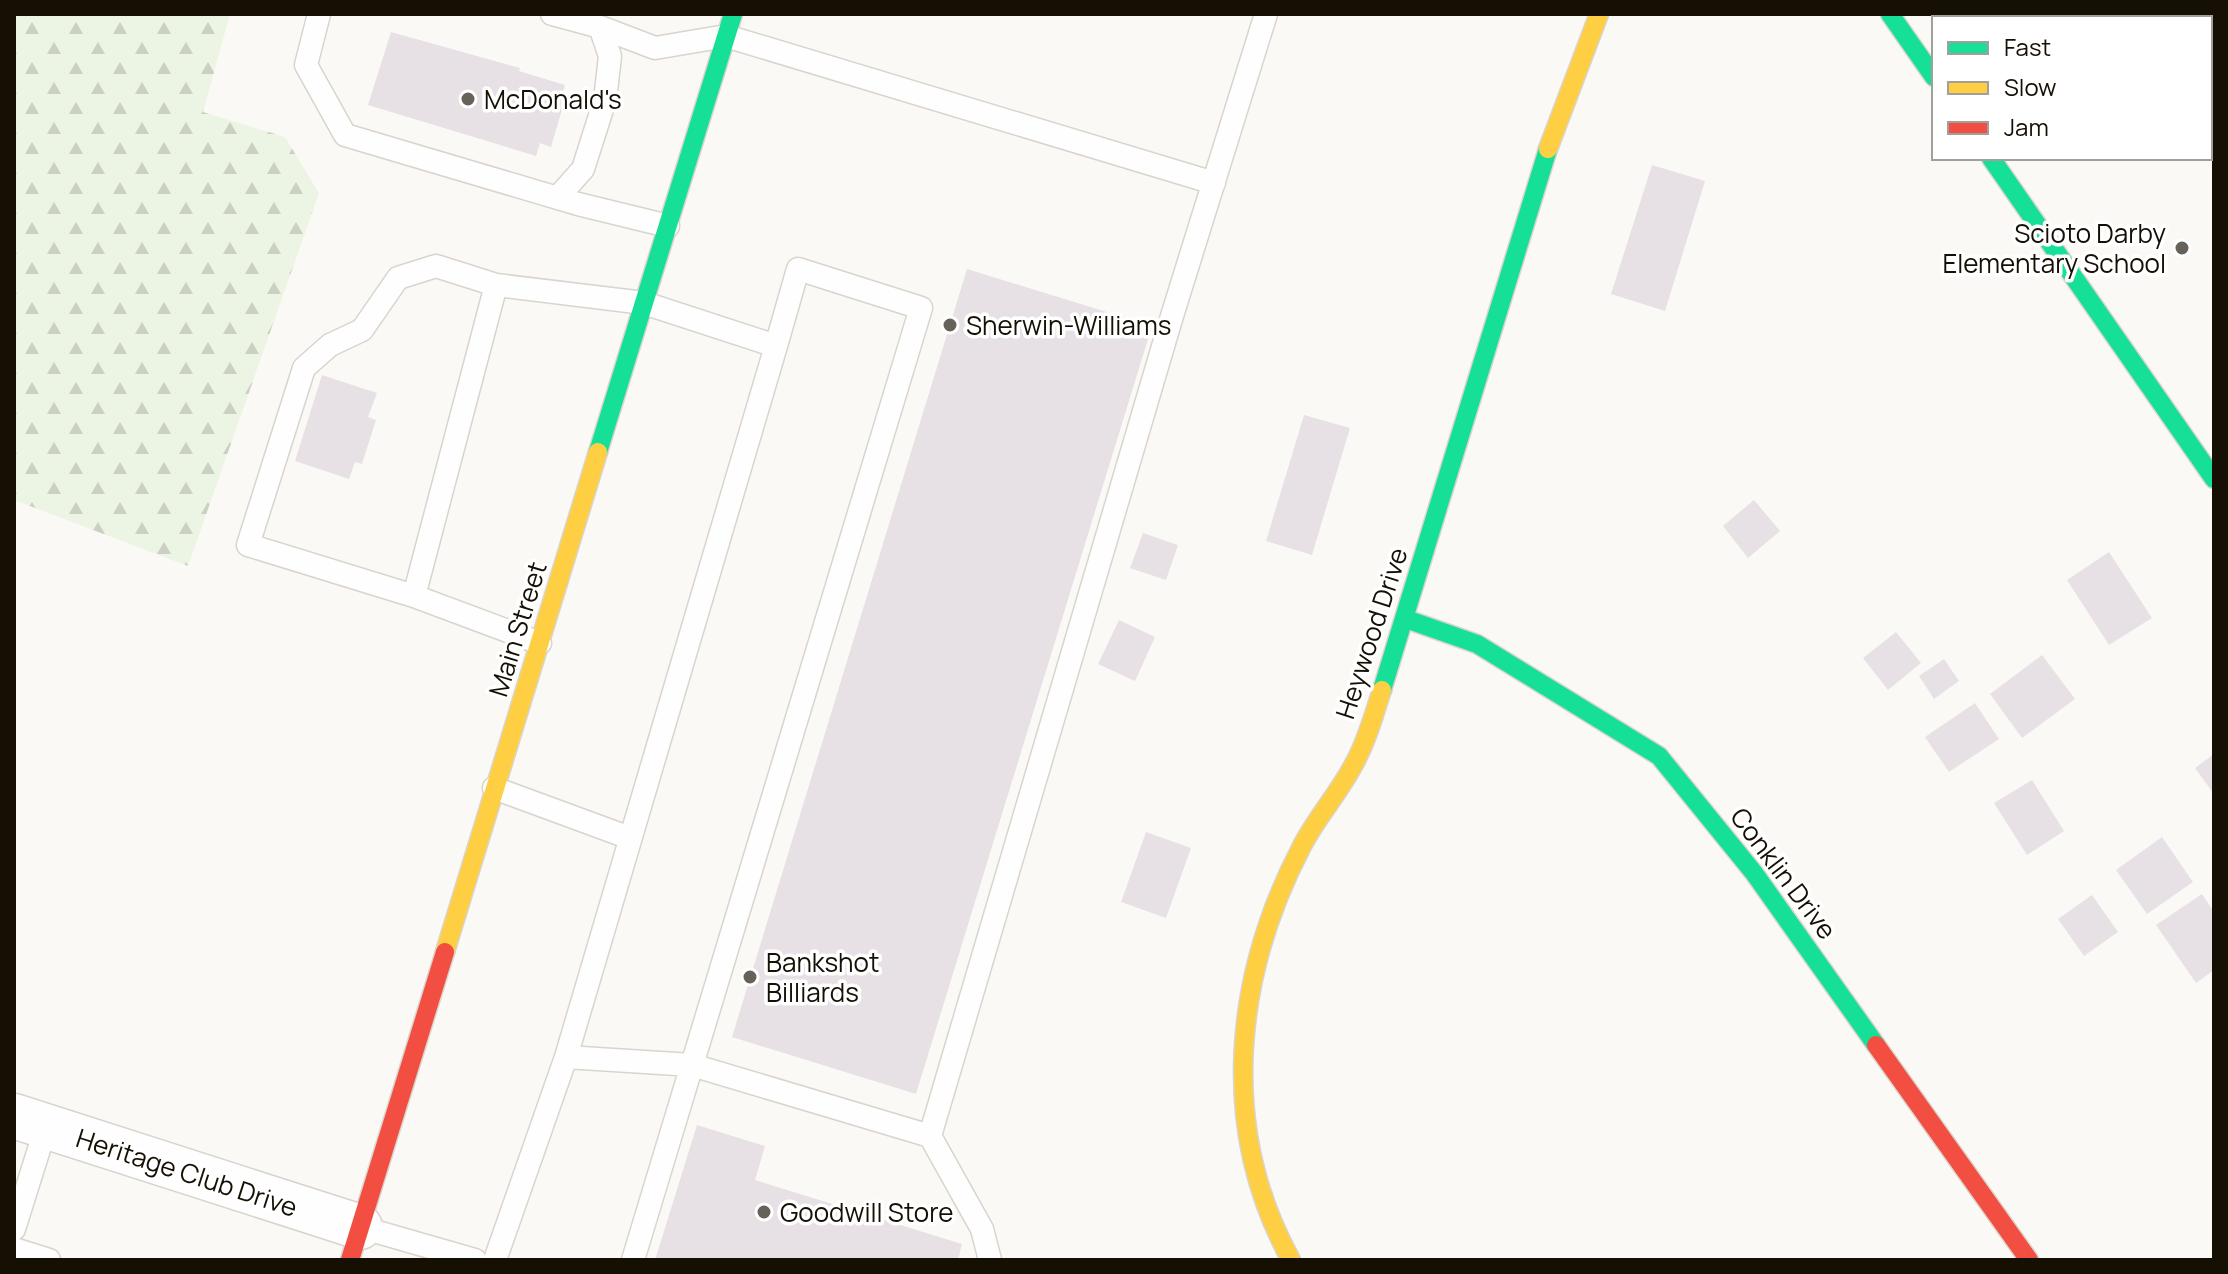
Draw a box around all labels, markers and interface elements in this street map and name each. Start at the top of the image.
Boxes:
legend [1932,16,2212,160]
text: Fast [2004,30,2051,63]
text: Slow [2004,70,2057,103]
place label: McDonald's [484,81,622,117]
marker: McDonald's [459,90,477,108]
text: Jam [2004,110,2049,143]
place label: Scioto Darby Elementary School [1942,215,2166,281]
marker: Scioto Darby Elementary School [2173,239,2191,257]
place label: Sherwin-Williams [966,307,1172,343]
marker: Sherwin-Williams [941,316,959,334]
street label: Heywood Drive [1326,543,1416,723]
street label: Main Street [479,557,555,701]
street label: Conklin Drive [1723,800,1845,946]
place label: Bankshot Billiards [766,944,879,1010]
marker: Bankshot Billiards [741,968,759,986]
street label: Heritage Club Drive [72,1119,302,1225]
place label: Goodwill Store [780,1194,953,1230]
marker: Goodwill Store [755,1203,773,1221]

